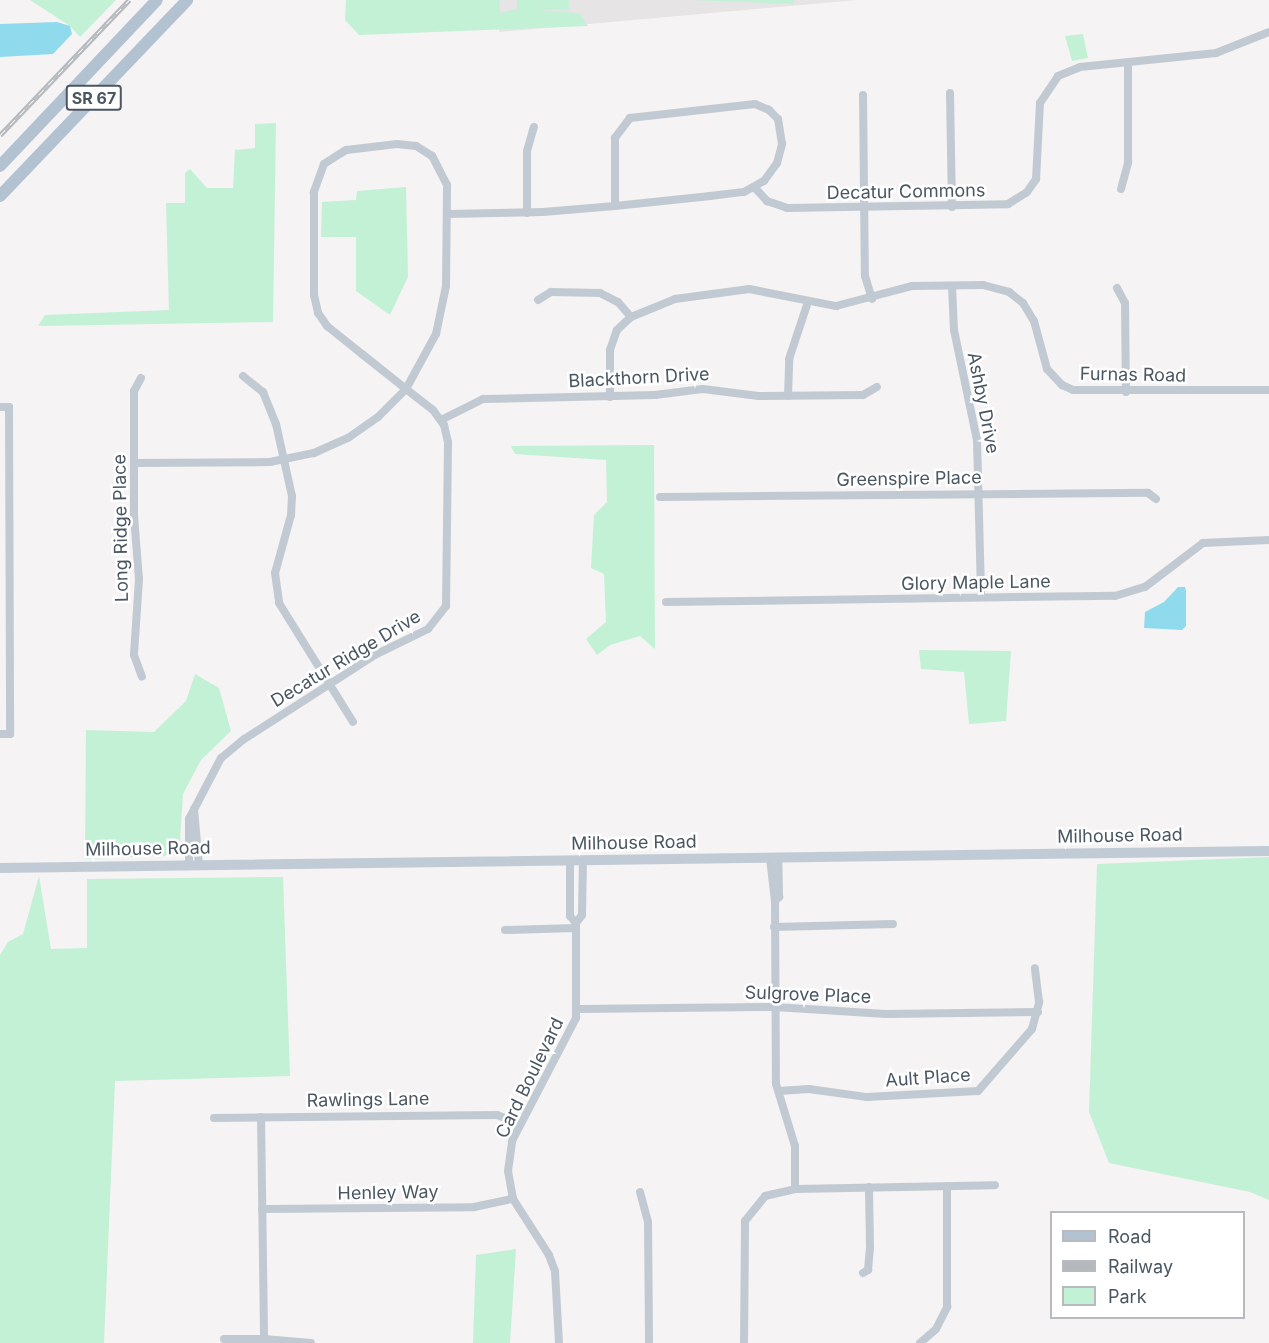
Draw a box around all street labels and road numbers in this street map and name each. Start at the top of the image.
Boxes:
road number: SR 67 [66,85,122,111]
street label: Decatur Commons [826,180,986,204]
street label: Ashby Drive [963,350,1003,456]
street label: Furnas Road [1080,363,1186,387]
street label: Blackthorn Drive [568,364,710,392]
street label: Long Ridge Place [109,454,133,602]
street label: Greenspire Place [836,467,982,491]
street label: Glory Maple Lane [901,571,1051,595]
street label: Decatur Ridge Drive [267,606,425,712]
street label: Milhouse Road [1057,824,1183,848]
street label: Milhouse Road [571,831,697,855]
street label: Milhouse Road [85,837,211,861]
street label: Sulgrove Place [744,982,872,1008]
street label: Card Boulevard [492,1014,568,1142]
street label: Ault Place [885,1064,971,1092]
street label: Rawlings Lane [306,1088,430,1112]
street label: Henley Way [337,1181,439,1205]

